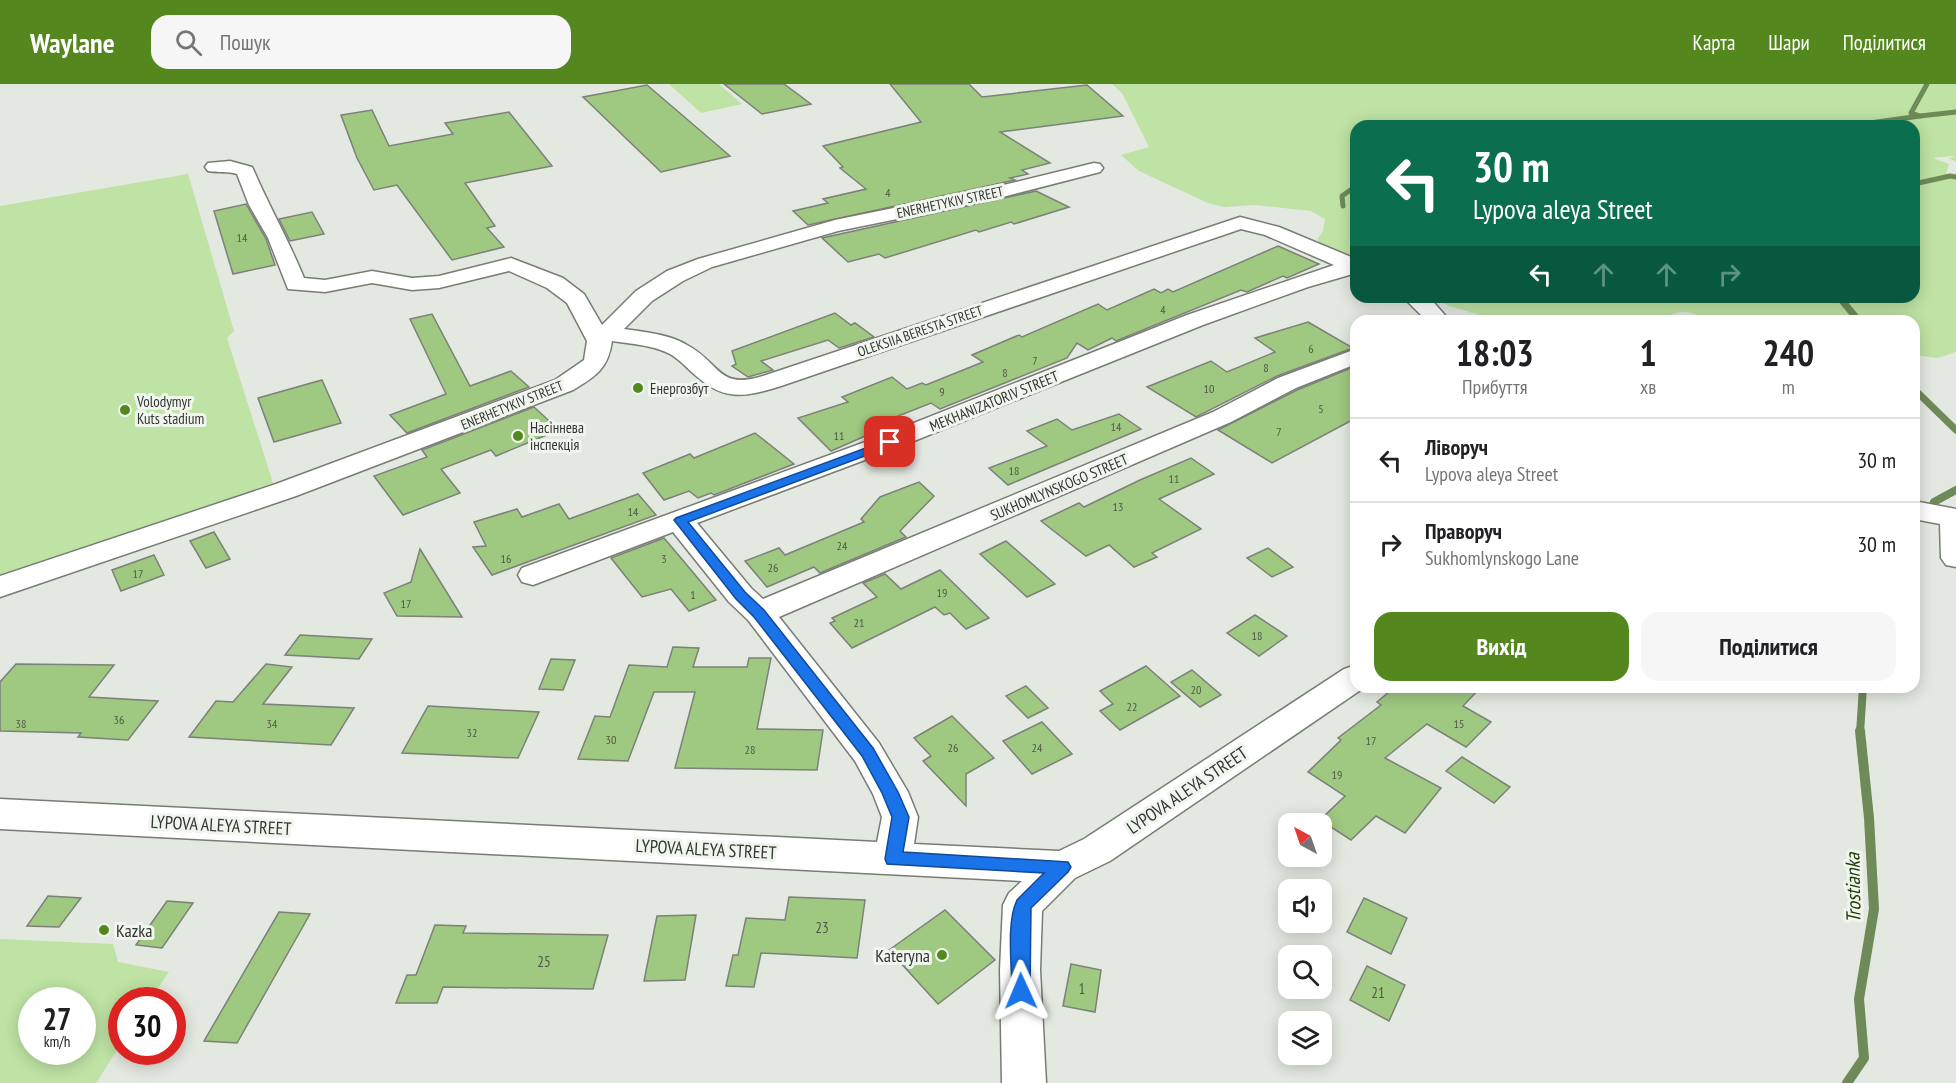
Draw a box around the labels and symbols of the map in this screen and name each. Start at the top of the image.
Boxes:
street label: ENERHETYKIV STREET [895,182,1006,222]
house number: 4 [885,185,891,200]
house number: 14 [237,230,248,245]
street label: OLEKSIIA BERESTA STREET [855,301,986,361]
house number: 4 [1160,302,1166,317]
house number: 6 [1308,341,1314,356]
house number: 7 [1032,353,1038,368]
house number: 8 [1263,360,1269,375]
house number: 8 [1002,365,1008,380]
street label: MEKHANIZATORIV STREET [927,366,1062,436]
street label: ENERHETYKIV STREET [458,376,566,434]
place label: Енергозбут [650,379,709,398]
marker: Енергозбут [631,381,645,395]
house number: 10 [1204,381,1214,396]
house number: 9 [939,384,945,399]
place label: Volodymyr Kuts stadium [136,392,204,428]
house number: 5 [1318,401,1324,416]
marker: Volodymyr Kuts stadium [118,403,132,417]
pin [864,416,915,467]
place label: Насіннева інспекція [530,418,584,454]
house number: 14 [1111,419,1122,434]
house number: 7 [1276,424,1282,439]
house number: 11 [834,428,844,443]
marker: Насіннева інспекція [511,429,525,443]
street label: SUKHOMLYNSKOGO STREET [987,449,1131,525]
house number: 18 [1009,463,1019,478]
house number: 11 [1169,471,1179,486]
house number: 13 [1113,499,1123,514]
house number: 14 [628,504,639,519]
house number: 24 [837,538,848,553]
house number: 16 [501,551,511,566]
house number: 3 [661,551,667,566]
house number: 26 [768,560,778,575]
house number: 17 [133,566,143,581]
house number: 19 [937,585,947,600]
house number: 1 [690,587,696,602]
house number: 17 [401,596,411,611]
house number: 21 [854,615,864,630]
house number: 18 [1252,628,1262,643]
house number: 20 [1191,682,1201,697]
house number: 22 [1127,699,1137,714]
house number: 36 [114,712,124,727]
house number: 38 [16,716,26,731]
house number: 34 [267,716,278,731]
house number: 15 [1454,716,1464,731]
house number: 32 [467,725,477,740]
house number: 30 [606,732,616,747]
house number: 17 [1366,733,1376,748]
house number: 26 [948,740,958,755]
house number: 24 [1032,740,1043,755]
street label: LYPOVA ALEYA STREET [1122,741,1252,839]
house number: 28 [745,742,755,757]
house number: 19 [1332,767,1342,782]
street label: LYPOVA ALEYA STREET [150,810,292,840]
north arrow [1278,813,1332,867]
street label: LYPOVA ALEYA STREET [635,834,777,864]
water label: Trostianka [1839,852,1867,923]
house number: 23 [815,918,829,937]
place label: Kazka [116,919,152,942]
marker: Kazka [97,923,111,937]
place label: Kateryna [875,944,930,967]
marker: Kateryna [935,948,949,962]
house number: 25 [537,952,551,971]
position arrow [989,959,1053,1023]
house number: 1 [1079,979,1085,998]
house number: 21 [1371,983,1385,1002]
speed limit sign: 30 [108,987,186,1065]

